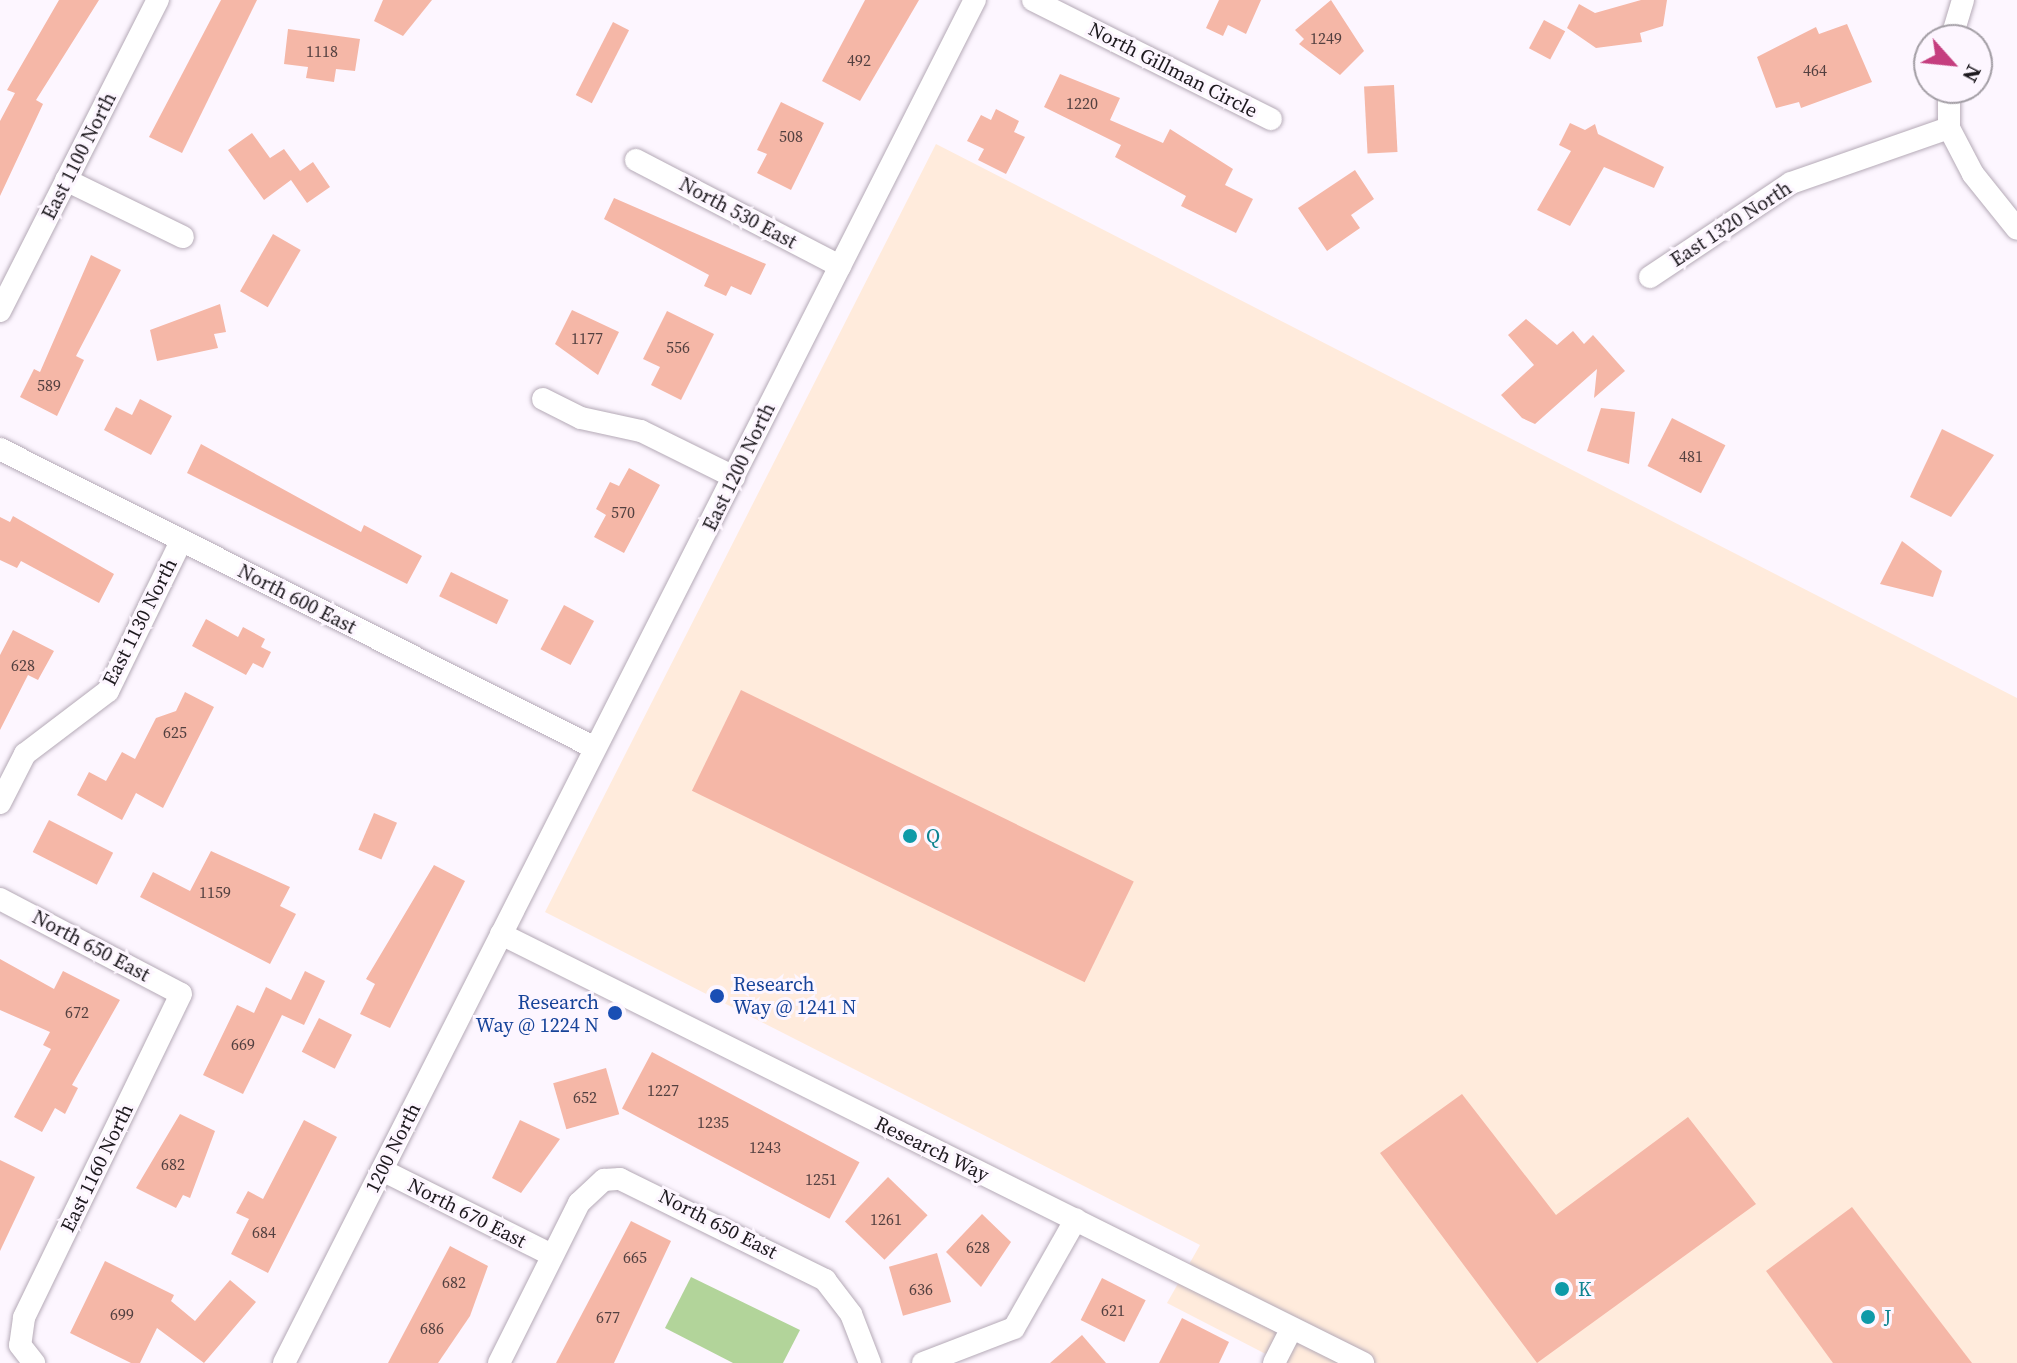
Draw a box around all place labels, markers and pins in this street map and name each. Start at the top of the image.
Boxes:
place label: Q [926,824,940,848]
marker: Q [901,827,919,845]
place label: Research Way @ 1241 N [733,972,856,1019]
marker: Research Way @ 1241 N [708,987,726,1005]
place label: Research Way @ 1224 N [476,990,599,1037]
marker: Research Way @ 1224 N [606,1004,624,1022]
place label: K [1578,1277,1591,1301]
marker: K [1553,1280,1571,1298]
place label: J [1884,1305,1891,1329]
marker: J [1859,1308,1877,1326]

